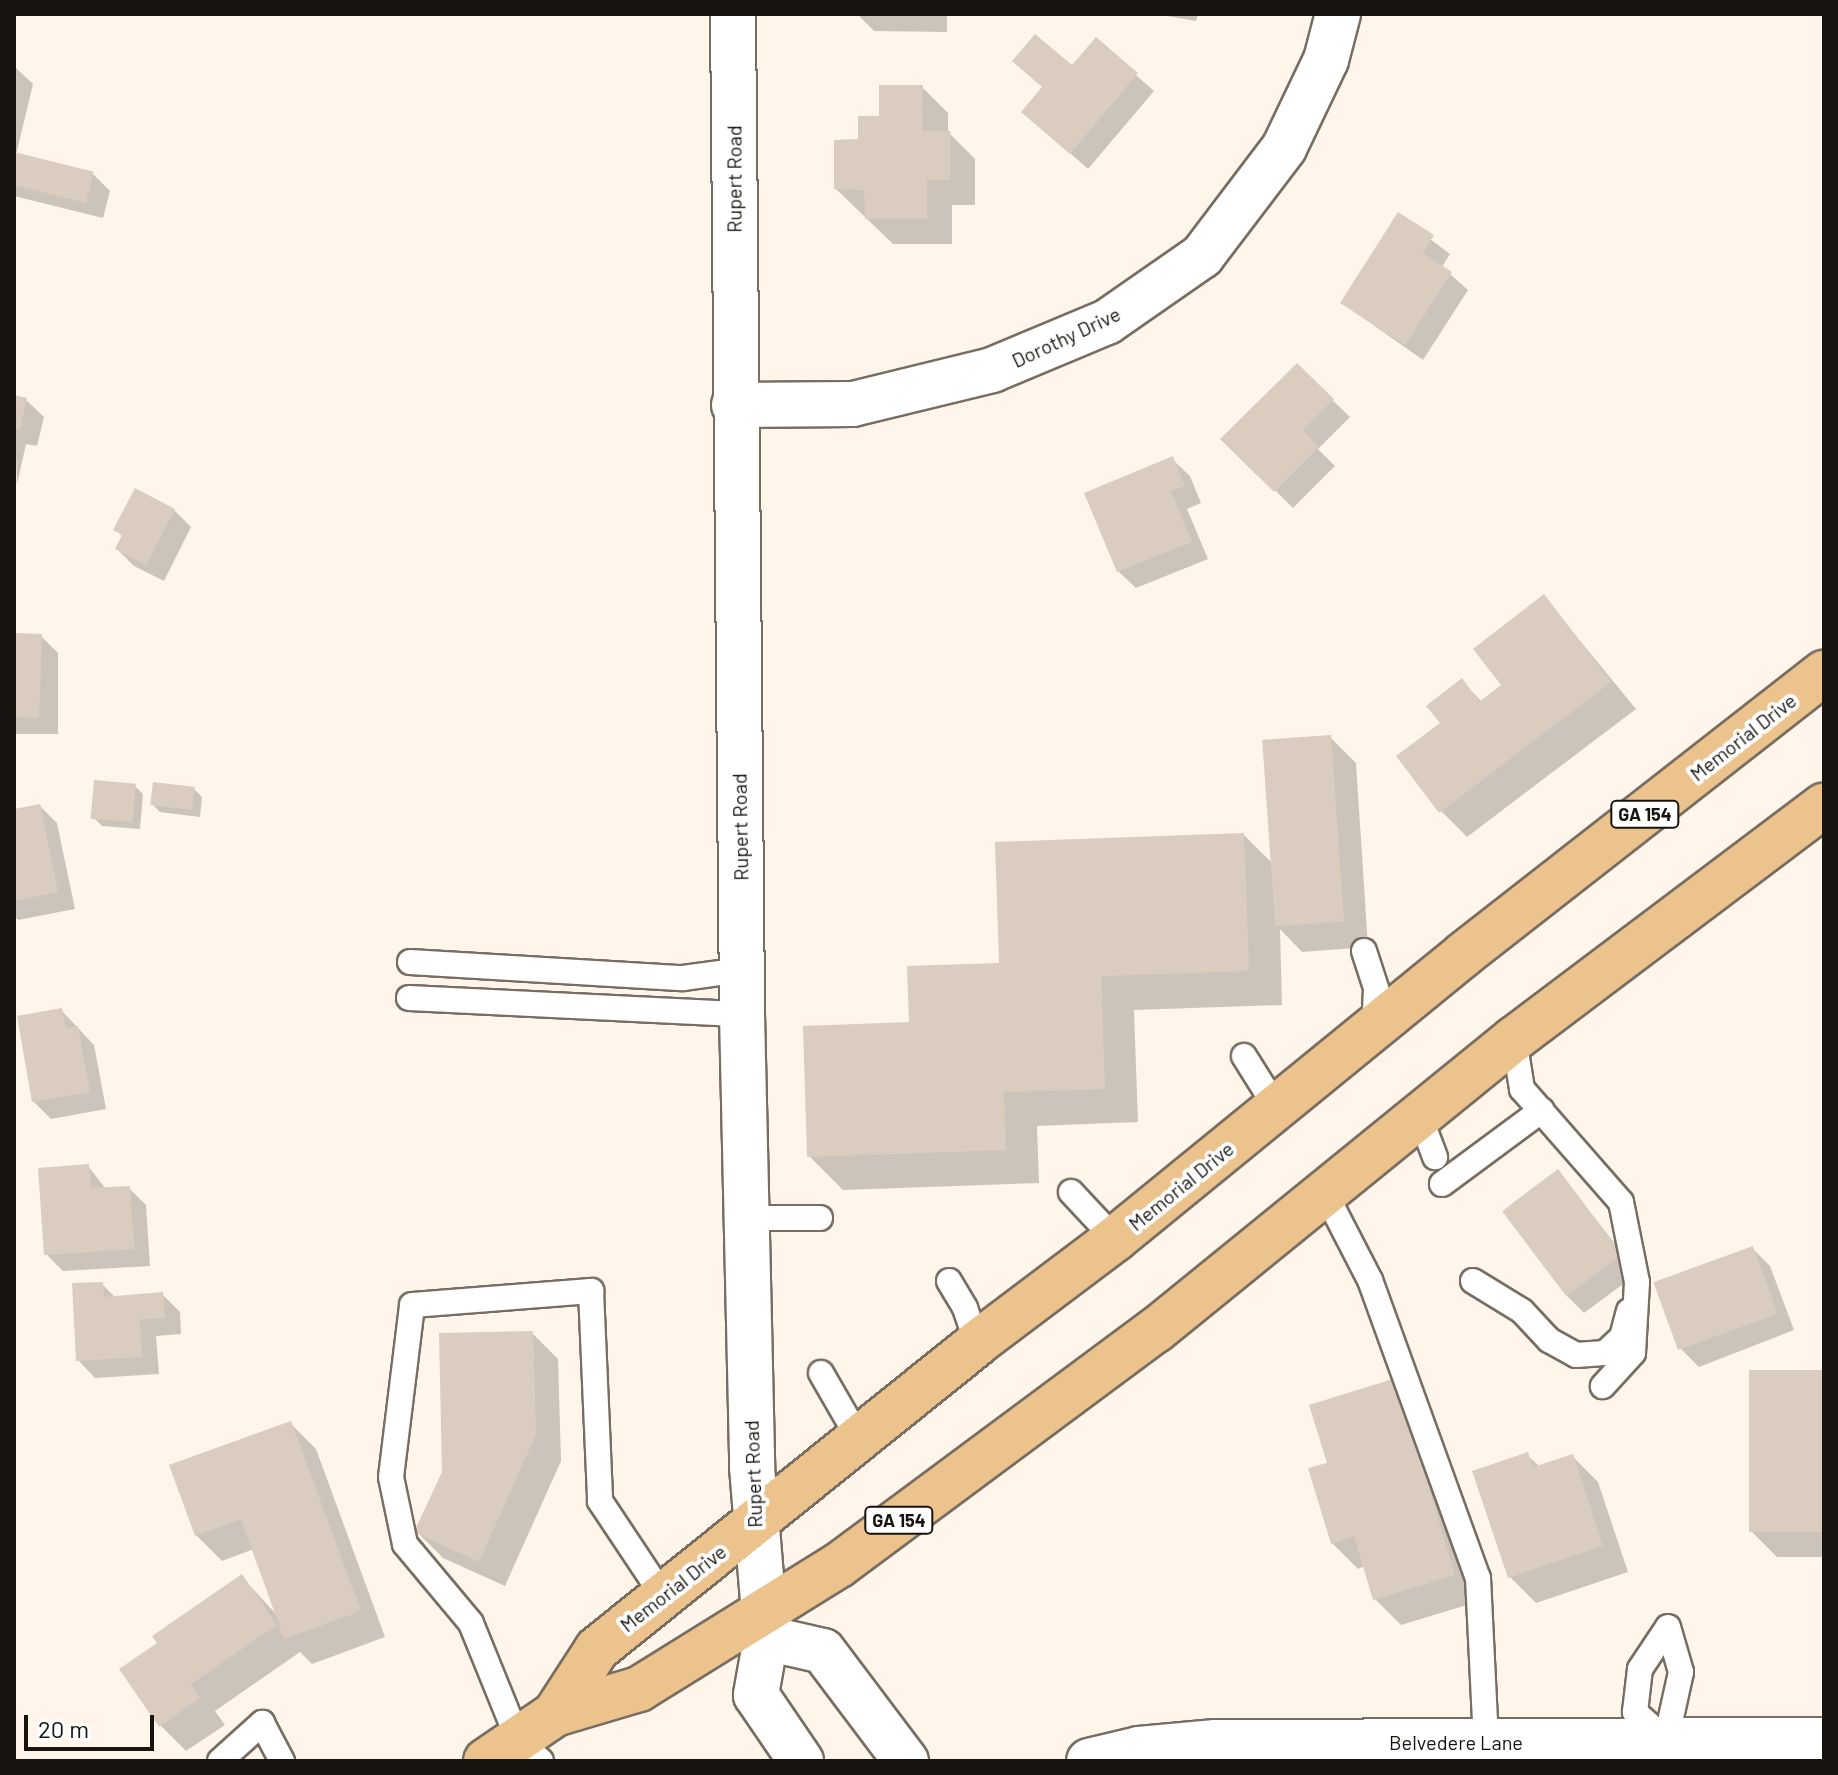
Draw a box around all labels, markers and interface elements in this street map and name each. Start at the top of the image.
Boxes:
street label: Rupert Road [722,125,746,233]
street label: Dorothy Drive [1008,301,1124,373]
street label: Memorial Drive [1685,688,1801,786]
street label: Rupert Road [727,773,753,881]
road number: GA 154 [1609,800,1681,828]
street label: Memorial Drive [1124,1136,1238,1236]
street label: Rupert Road [739,1420,767,1528]
road number: GA 154 [863,1506,935,1534]
street label: Memorial Drive [615,1539,731,1637]
scale bar [28,1699,158,1749]
text: 20 m [38,1714,89,1743]
street label: Belvedere Lane [1389,1730,1523,1754]

